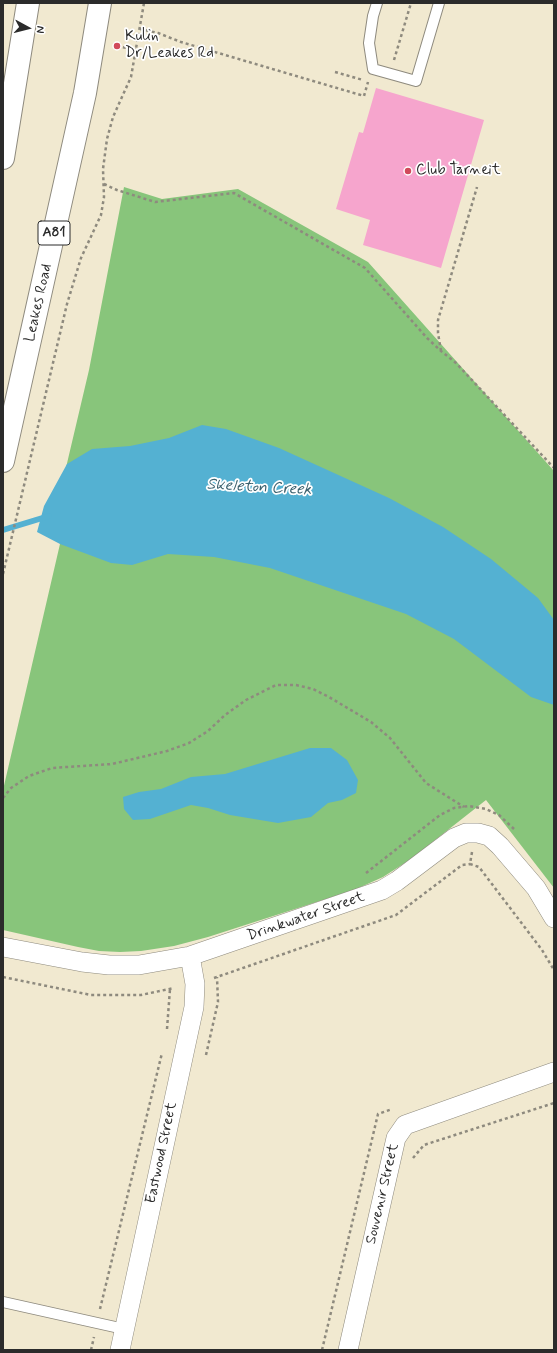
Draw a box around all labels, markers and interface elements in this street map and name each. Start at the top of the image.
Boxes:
north arrow [8,8,48,48]
text: N [33,25,47,34]
place label: Kulin Dr/Leakes Rd [125,28,214,63]
marker: Kulin Dr/Leakes Rd [112,41,122,51]
place label: Club Tarneit [416,162,501,180]
marker: Club Tarneit [403,166,413,176]
road number: A81 [38,221,70,245]
street label: Leakes Road [21,262,57,344]
water label: Skeleton Creek [206,476,312,500]
street label: Drinkwater Street [245,888,367,946]
street label: Eastwood Street [142,1101,182,1205]
street label: Souvenir Street [363,1142,403,1246]

